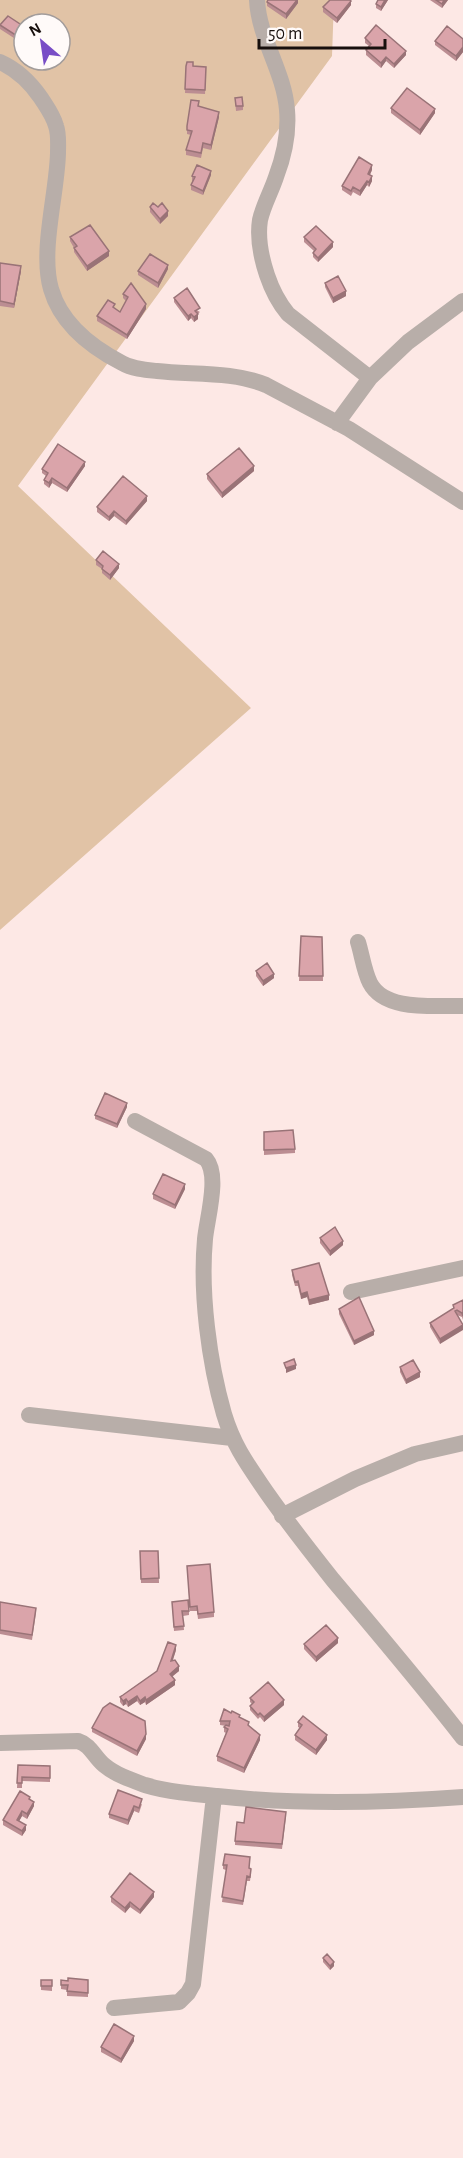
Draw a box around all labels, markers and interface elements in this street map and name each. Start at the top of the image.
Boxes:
north arrow [12,12,72,72]
scale bar [259,12,385,50]
text: N [26,20,44,39]
text: 50 m [268,25,302,43]

